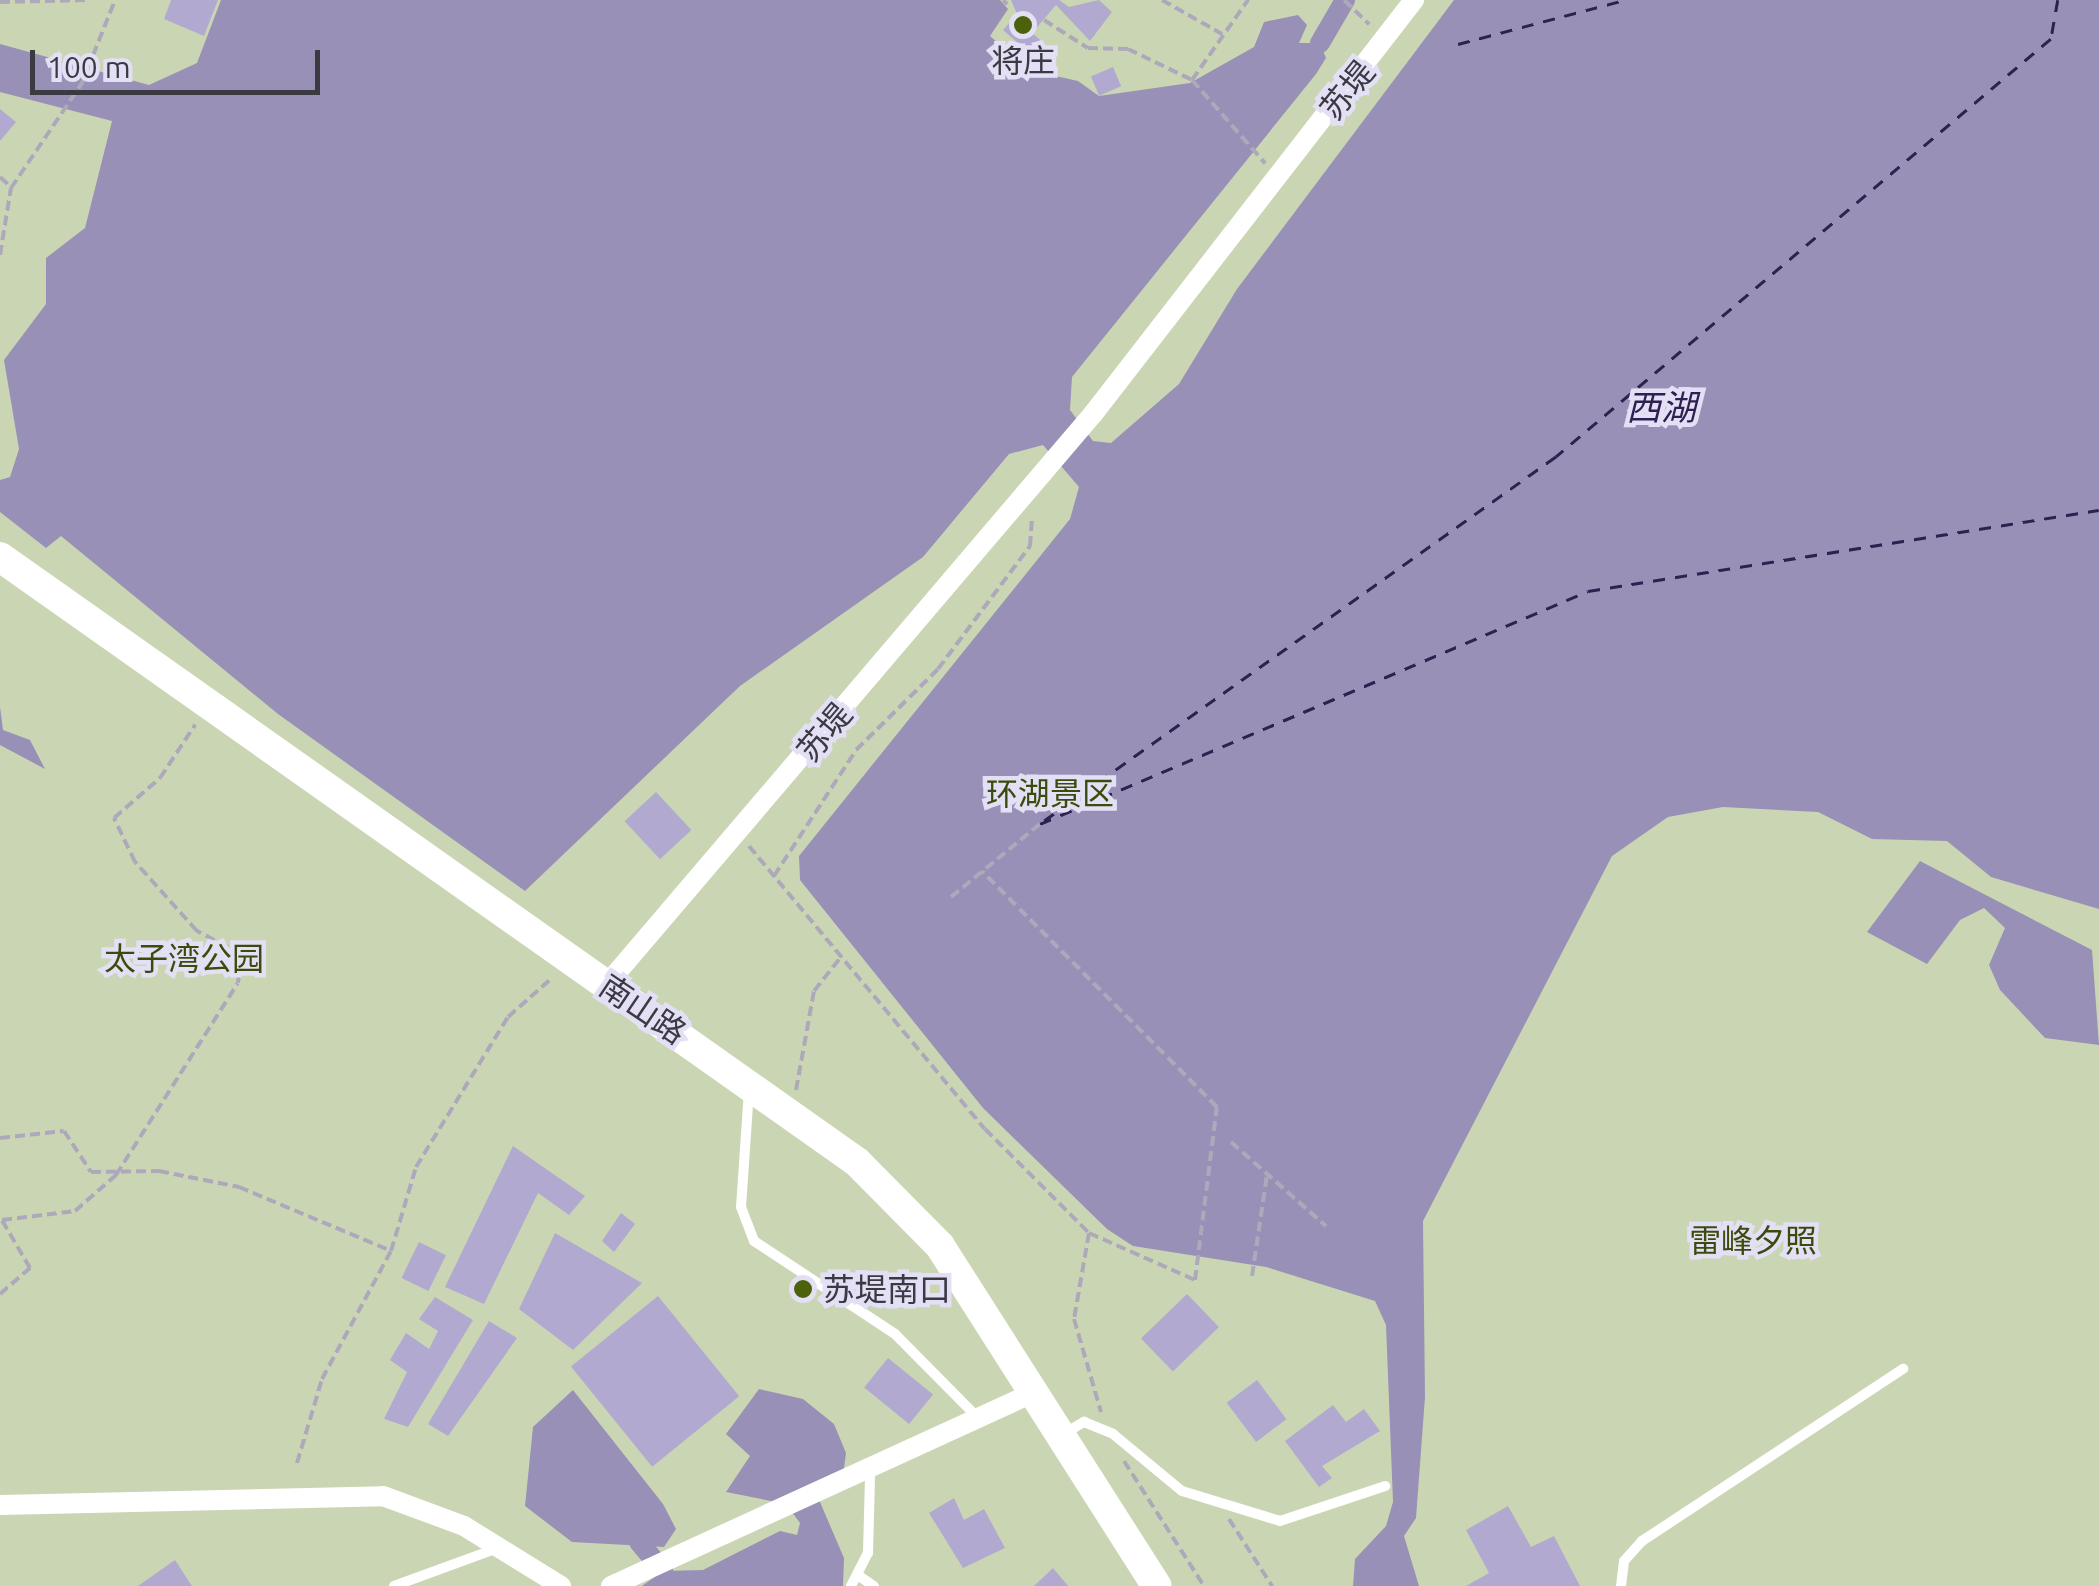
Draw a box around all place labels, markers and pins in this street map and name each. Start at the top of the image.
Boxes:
marker: 将庄 [1012,14,1034,36]
place label: 将庄 [991,41,1055,79]
place label: 苏堤南口 [823,1270,951,1308]
marker: 苏堤南口 [792,1278,814,1300]

